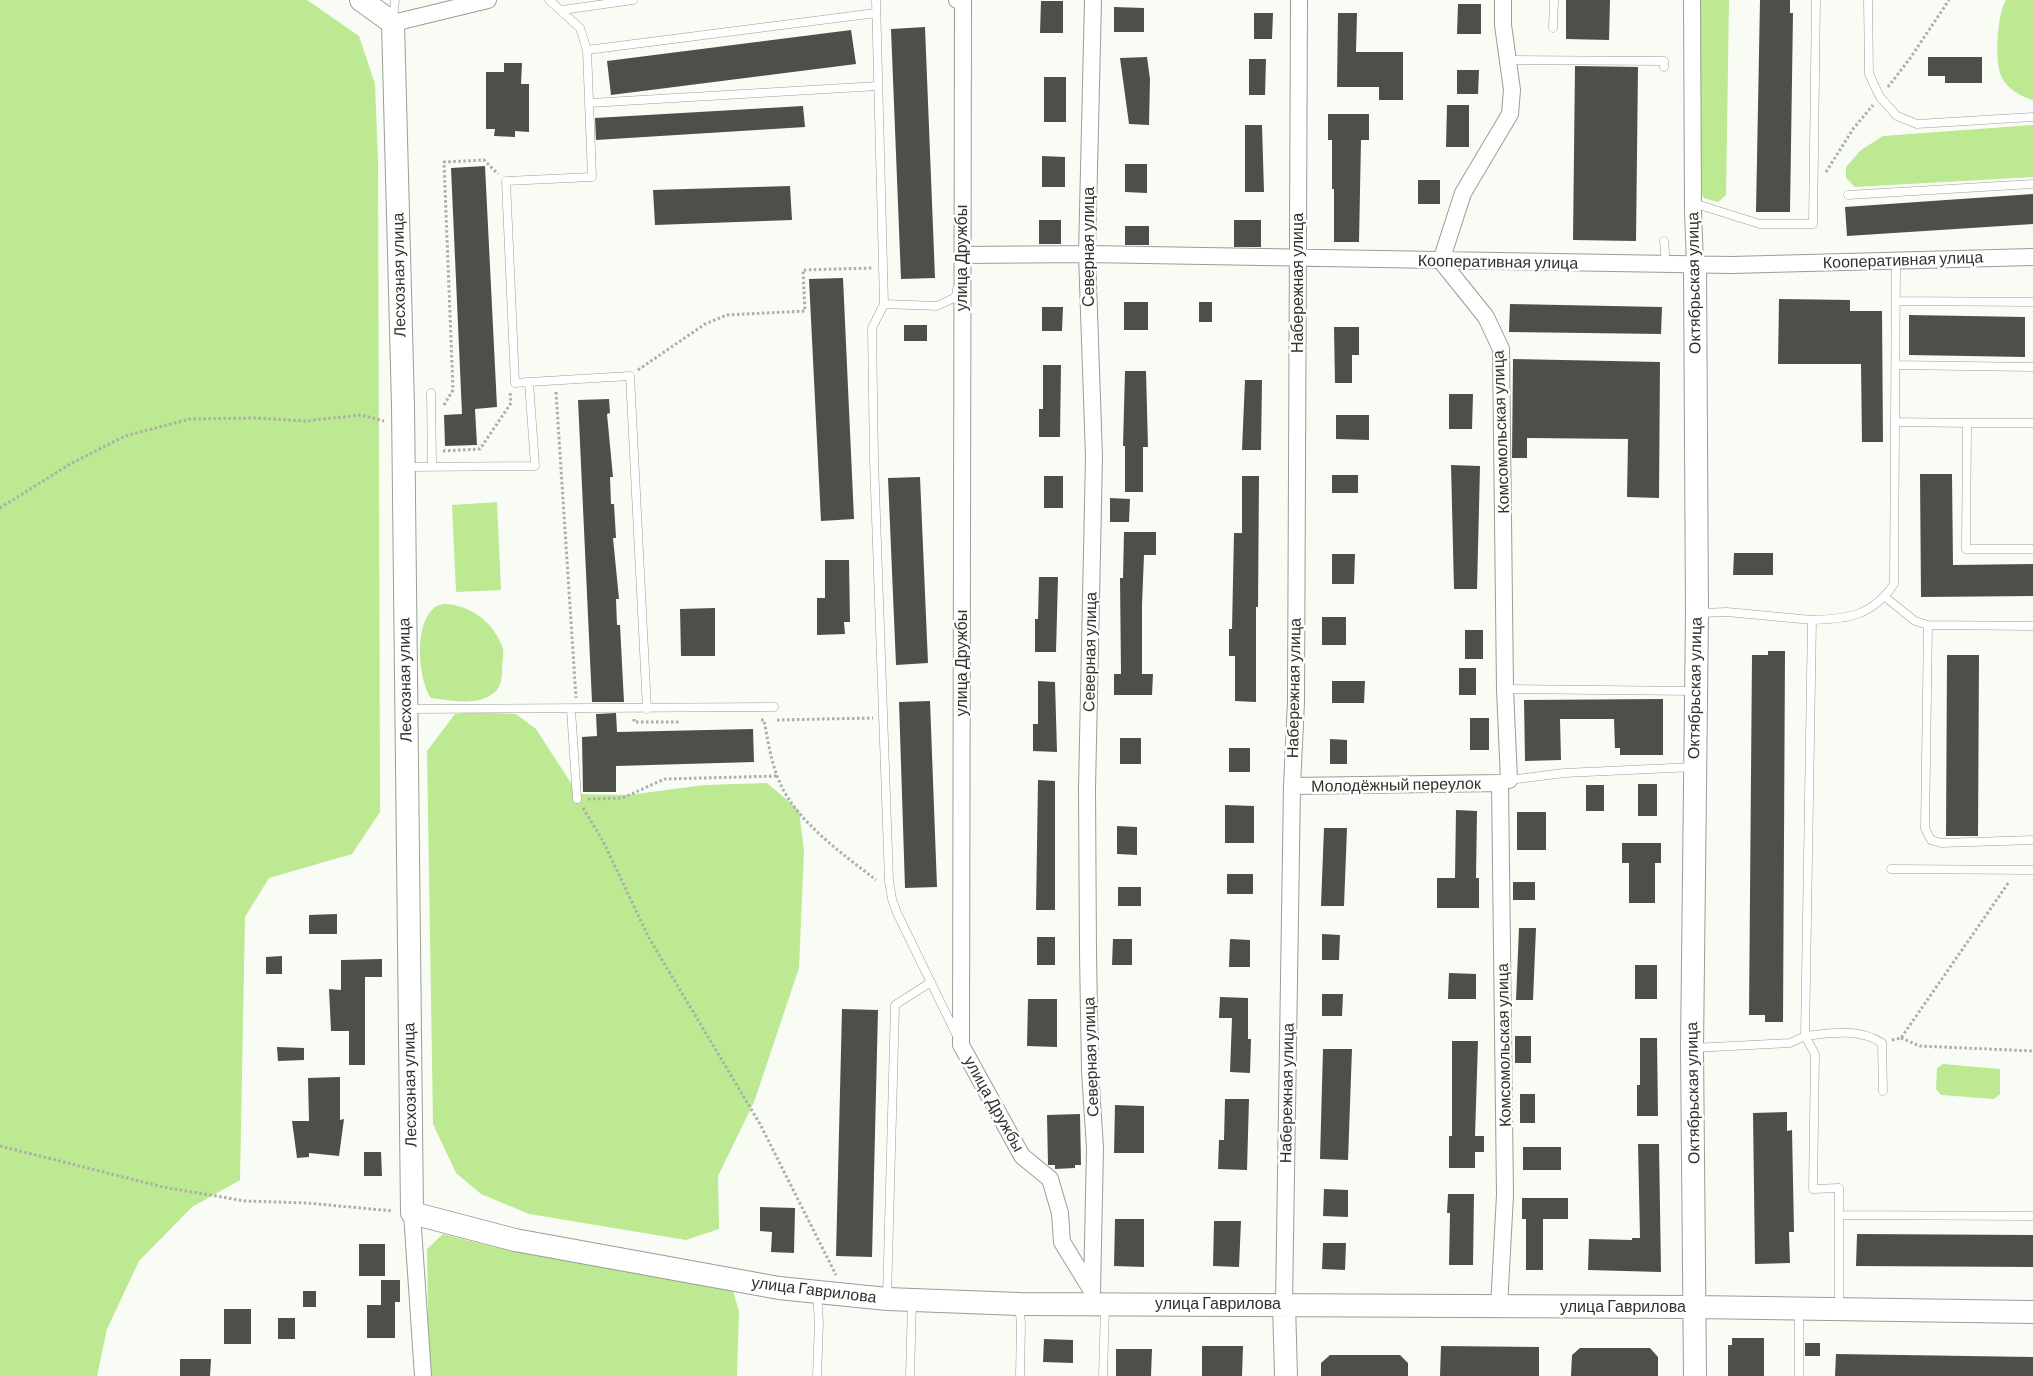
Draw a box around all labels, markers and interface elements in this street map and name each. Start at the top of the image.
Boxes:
street label: Северная улица [1079,187,1099,307]
street label: улица Дружбы [952,205,972,311]
street label: Лесхозная улица [388,212,410,338]
street label: Октябрьская улица [1683,212,1705,354]
street label: Набережная улица [1288,213,1308,353]
street label: Кооперативная улица [1822,248,1984,272]
street label: Кооперативная улица [1418,251,1578,273]
street label: Комсомольская улица [1489,350,1513,514]
street label: Северная улица [1079,592,1101,712]
street label: улица Дружбы [952,610,972,716]
street label: Лесхозная улица [394,617,416,743]
street label: Октябрьская улица [1684,617,1706,759]
street label: Набережная улица [1283,618,1305,758]
street label: Молодёжный переулок [1311,774,1481,796]
street label: Комсомольская улица [1493,963,1515,1127]
street label: Северная улица [1079,997,1103,1117]
street label: Лесхозная улица [399,1022,421,1148]
street label: Октябрьская улица [1682,1022,1704,1164]
street label: Набережная улица [1276,1023,1298,1163]
street label: улица Дружбы [960,1053,1028,1155]
street label: улица Гаврилова [750,1273,878,1307]
street label: улица Гаврилова [1155,1294,1281,1314]
street label: улица Гаврилова [1560,1297,1686,1317]

